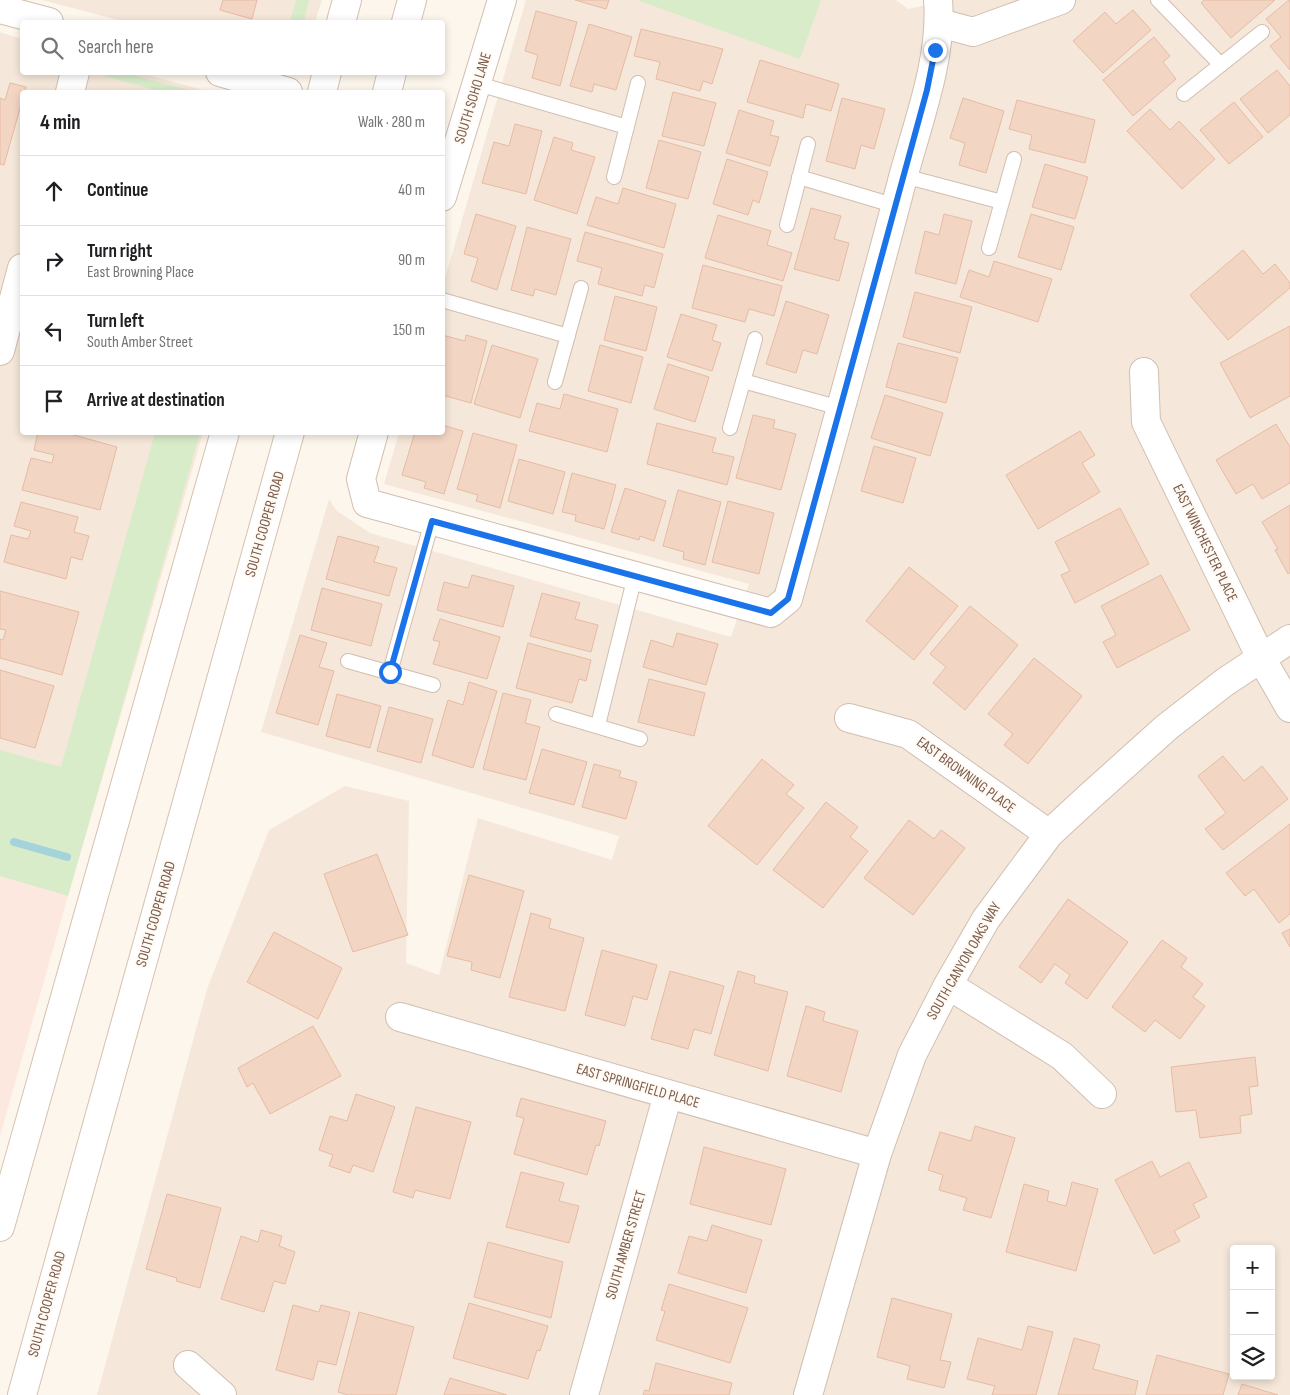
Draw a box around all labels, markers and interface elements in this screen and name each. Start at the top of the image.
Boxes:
search box [20,20,445,75]
icon: search [38,34,66,62]
text: Search here [78,36,154,59]
route end [924,39,947,62]
street label: SOUTH SOHO LANE [450,50,496,146]
text: 4 min [40,110,81,135]
text: Walk · 280 m [358,113,425,132]
icon: ahead [40,177,68,205]
text: Continue [87,179,148,202]
text: 40 m [398,181,425,200]
text: Turn right [87,240,152,263]
icon: right [40,247,68,275]
text: 90 m [398,251,425,270]
text: East Browning Place [87,263,194,282]
text: Turn left [87,310,144,333]
icon: left [40,317,68,345]
text: 150 m [393,321,425,340]
text: South Amber Street [87,333,193,352]
icon: arrive [40,387,68,415]
text: Arrive at destination [87,389,225,412]
street label: SOUTH COOPER ROAD [241,469,289,579]
street label: EAST WINCHESTER PLACE [1168,481,1242,605]
route start [379,661,402,684]
street label: EAST BROWNING PLACE [913,733,1019,817]
street label: SOUTH COOPER ROAD [132,859,180,969]
street label: SOUTH CANYON OAKS WAY [923,898,1006,1023]
street label: EAST SPRINGFIELD PLACE [574,1059,702,1113]
street label: SOUTH AMBER STREET [601,1188,651,1302]
map controls [1230,1245,1275,1380]
button: + [1230,1245,1275,1290]
street label: SOUTH COOPER ROAD [24,1249,70,1359]
button: − [1230,1290,1275,1335]
button: layers [1230,1335,1275,1380]

